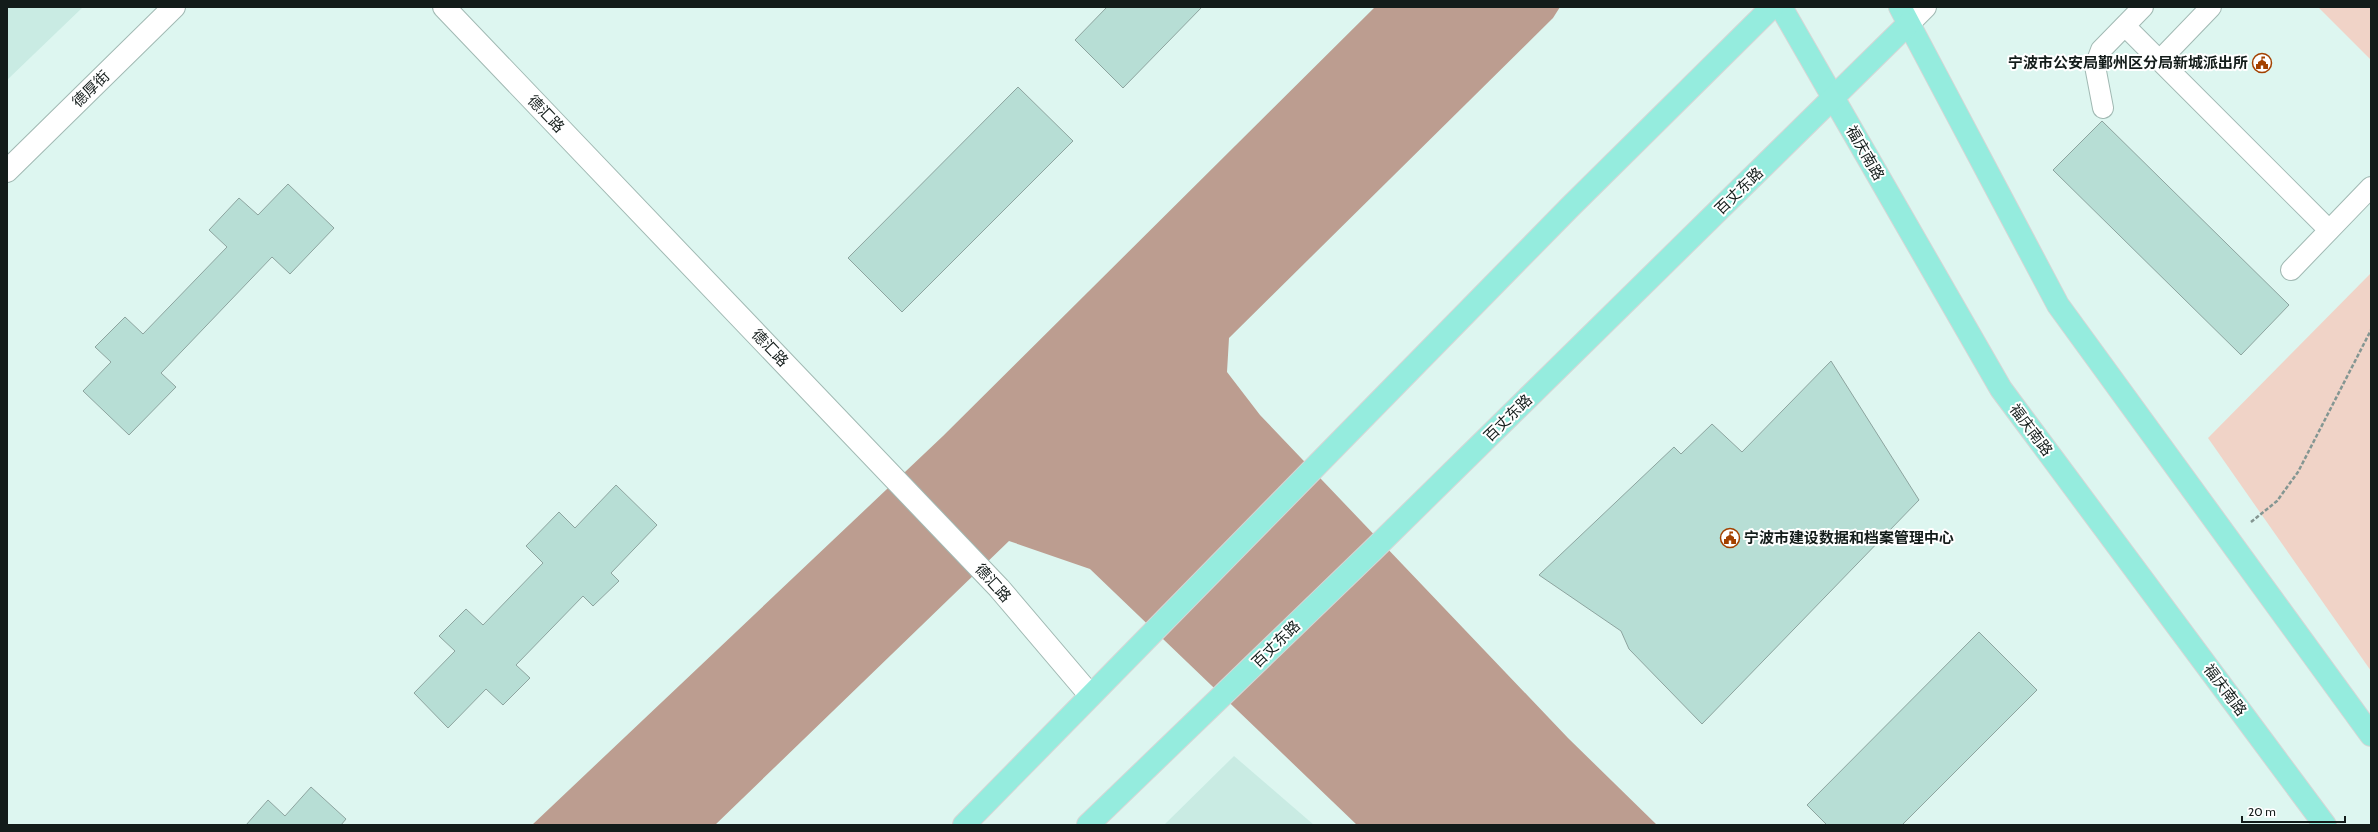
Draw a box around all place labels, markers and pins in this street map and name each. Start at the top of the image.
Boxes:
public building icon: 宁波市公安局鄞州区分局新城派出所 [2251,52,2273,74]
place label: 宁波市公安局鄞州区分局新城派出所 [2008,54,2248,72]
public building icon: 宁波市建设数据和档案管理中心 [1719,527,1741,549]
place label: 宁波市建设数据和档案管理中心 [1744,529,1954,547]

